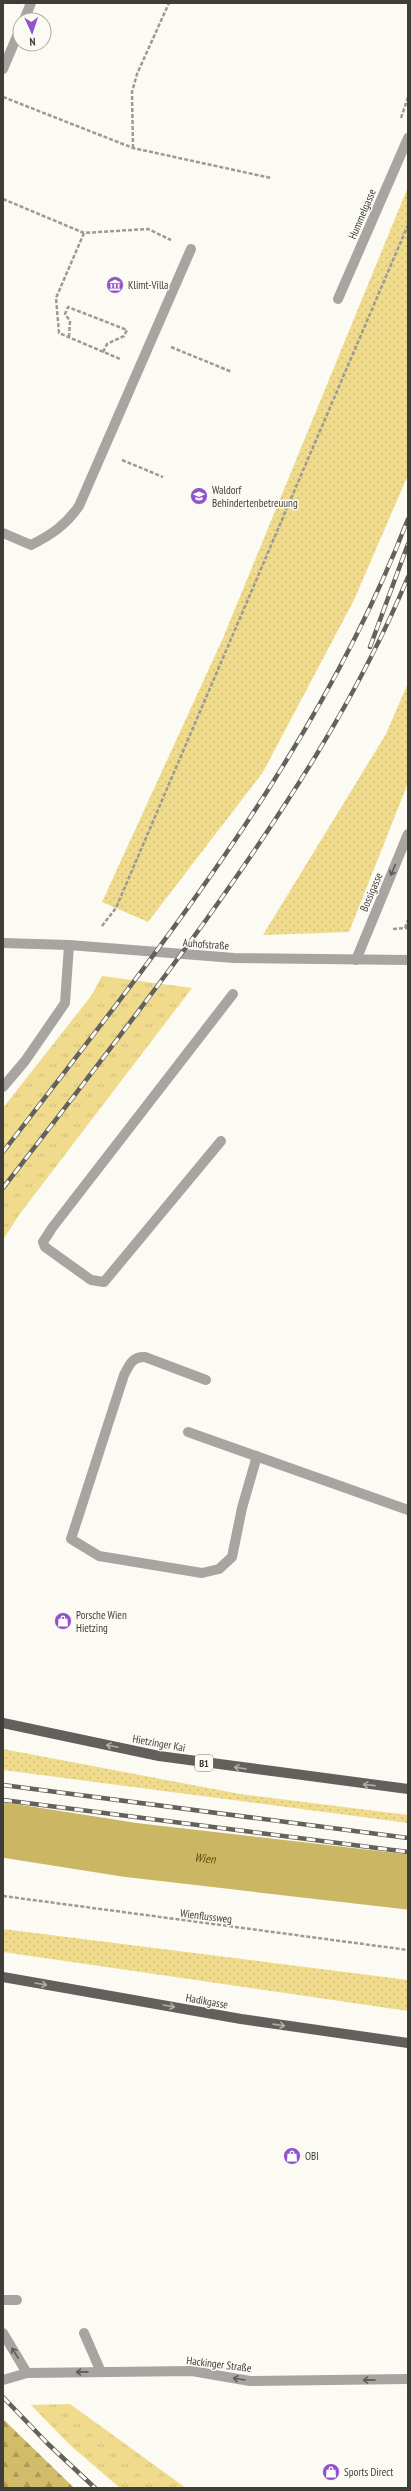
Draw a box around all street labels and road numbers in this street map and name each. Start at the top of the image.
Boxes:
street label: Hummelgasse [345,186,379,241]
street label: Bossigasse [357,870,386,914]
street label: Auhofstraße [182,935,230,953]
street label: Hietzinger Kai [131,1731,187,1755]
road number: B1 [195,1755,213,1771]
street label: Wienflussweg [179,1906,233,1926]
street label: Hadikgasse [185,1990,230,2012]
street label: Hackinger Straße [186,2353,253,2375]

